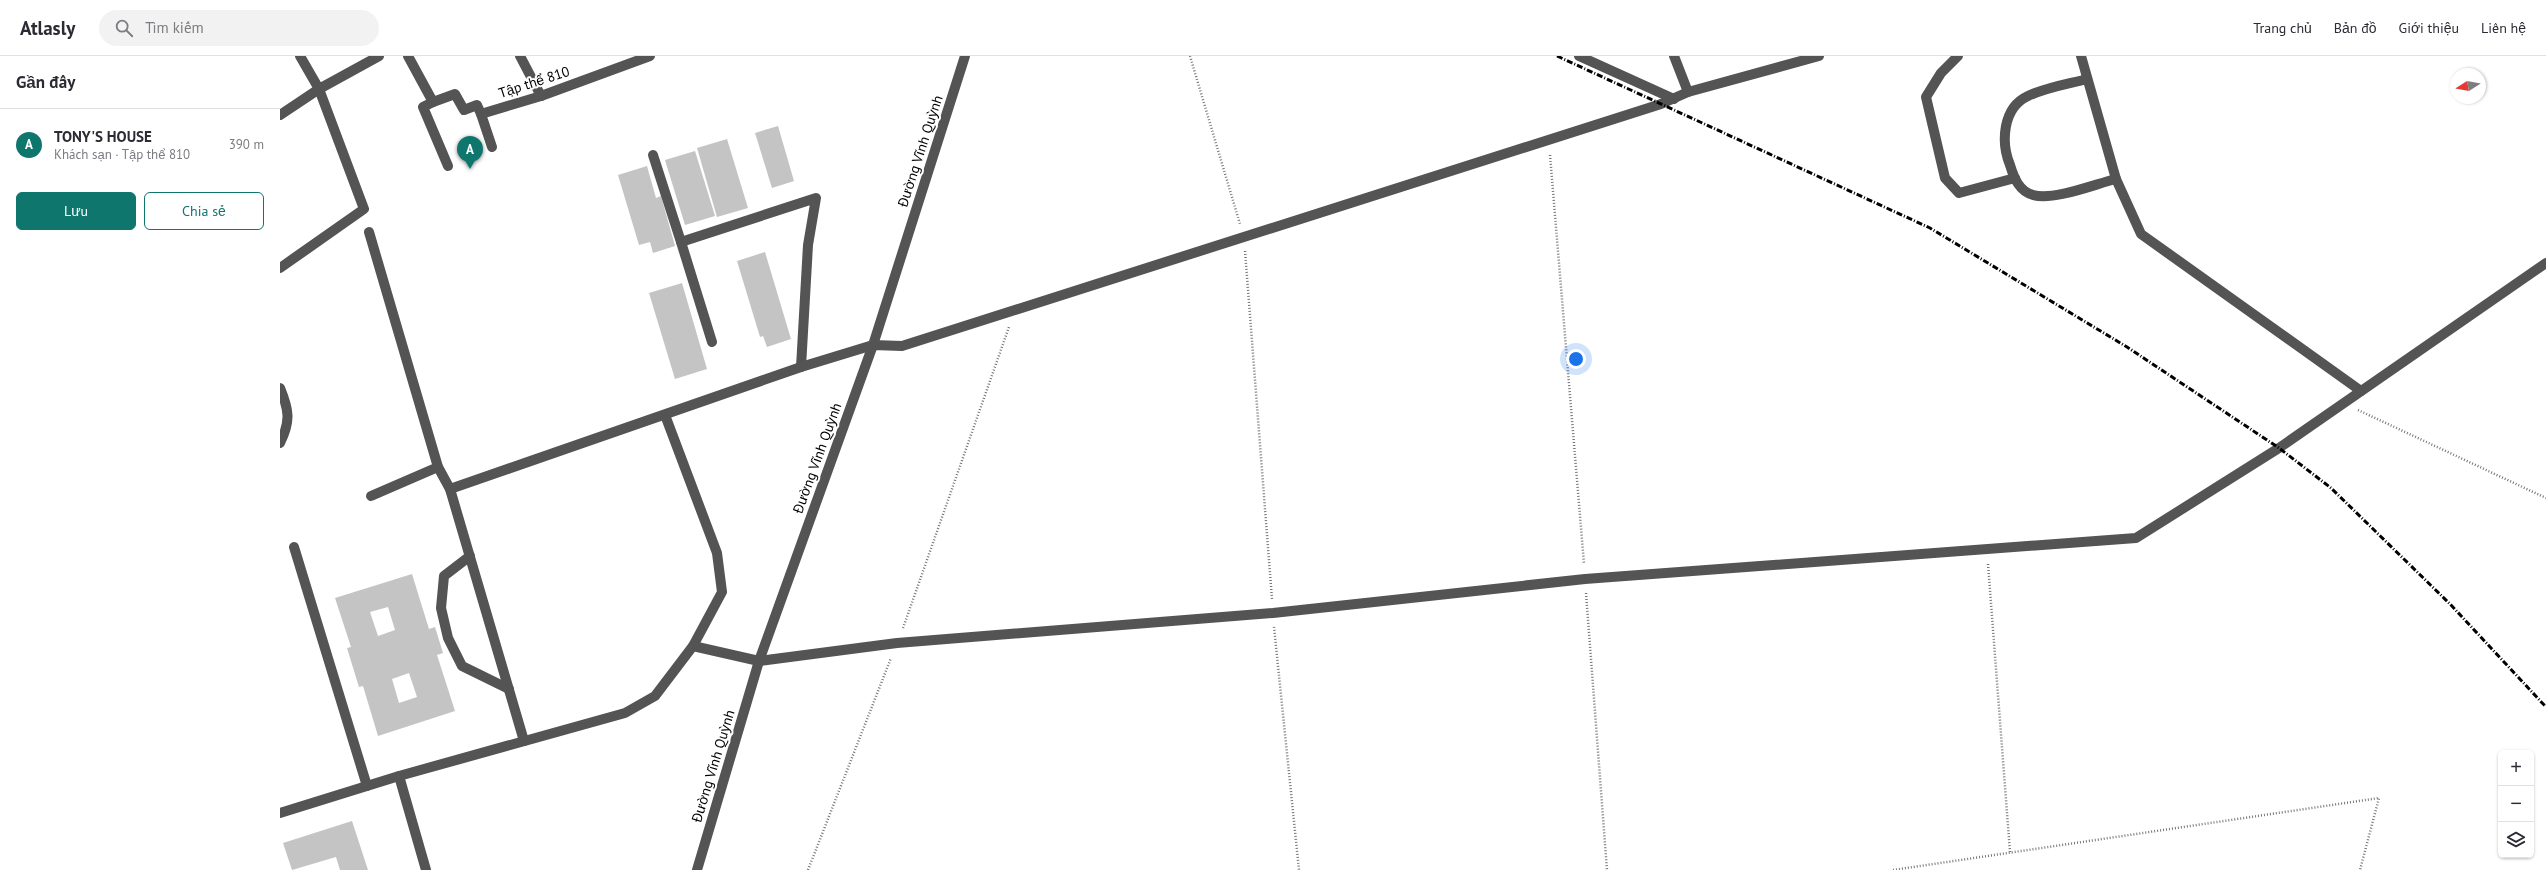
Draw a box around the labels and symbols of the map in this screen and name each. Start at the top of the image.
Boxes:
street label: Tập thể 810 [496,62,572,102]
north arrow [2450,68,2486,104]
street label: Đường Vĩnh Quỳnh [893,93,947,210]
pin: A [457,136,483,169]
your location [1566,349,1586,369]
street label: Đường Vĩnh Quỳnh [788,400,845,517]
street label: Đường Vĩnh Quỳnh [687,708,739,825]

